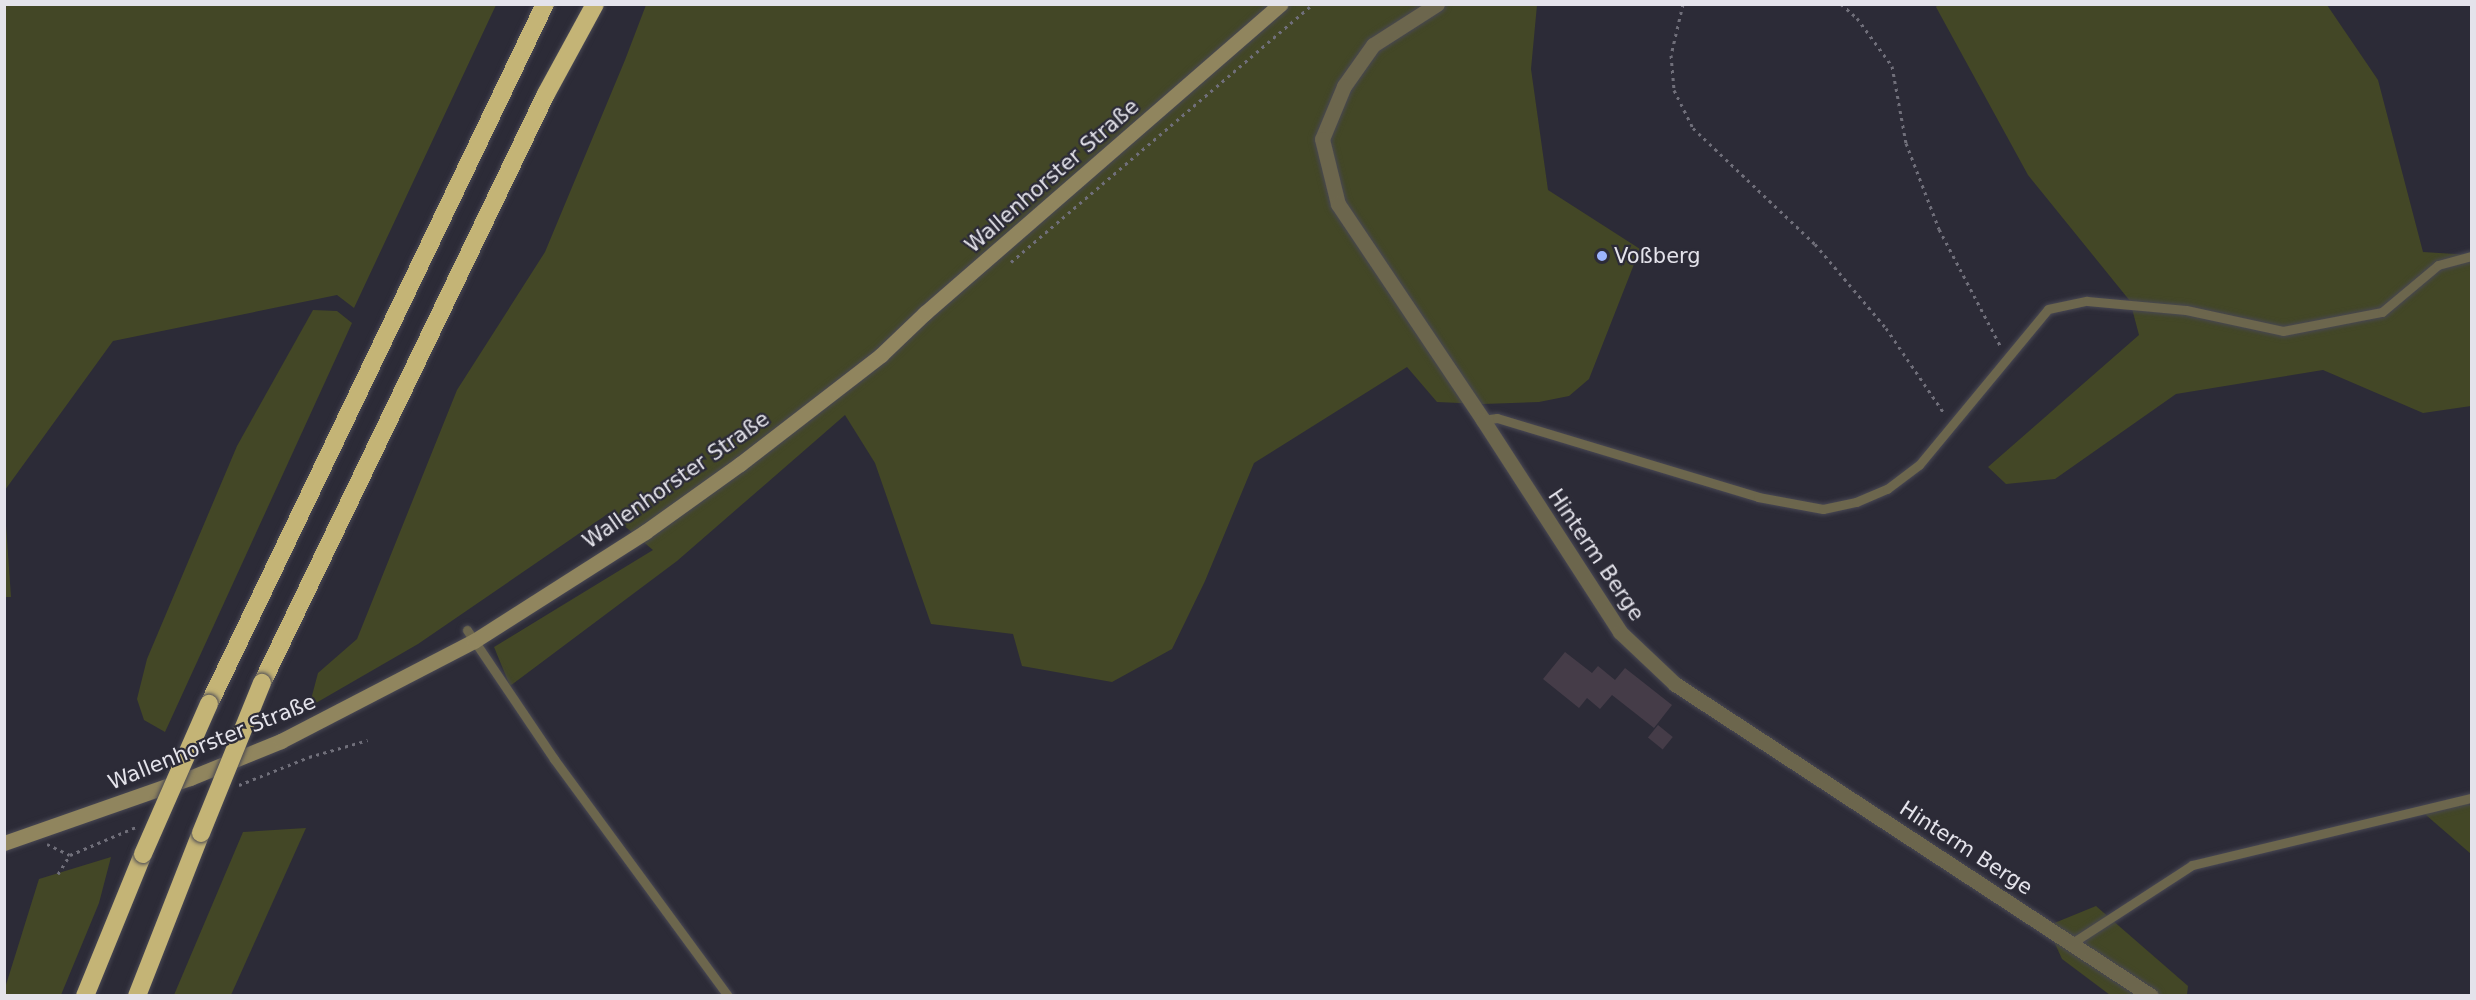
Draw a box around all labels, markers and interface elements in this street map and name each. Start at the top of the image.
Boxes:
street label: Wallenhorster Straße [960,94,1144,258]
place label: Voßberg [1614,243,1701,269]
marker: Voßberg [1595,249,1609,263]
street label: Wallenhorster Straße [578,406,774,554]
street label: Hinterm Berge [1543,484,1649,626]
street label: Wallenhorster Straße [105,689,319,795]
street label: Hinterm Berge [1895,796,2037,900]

